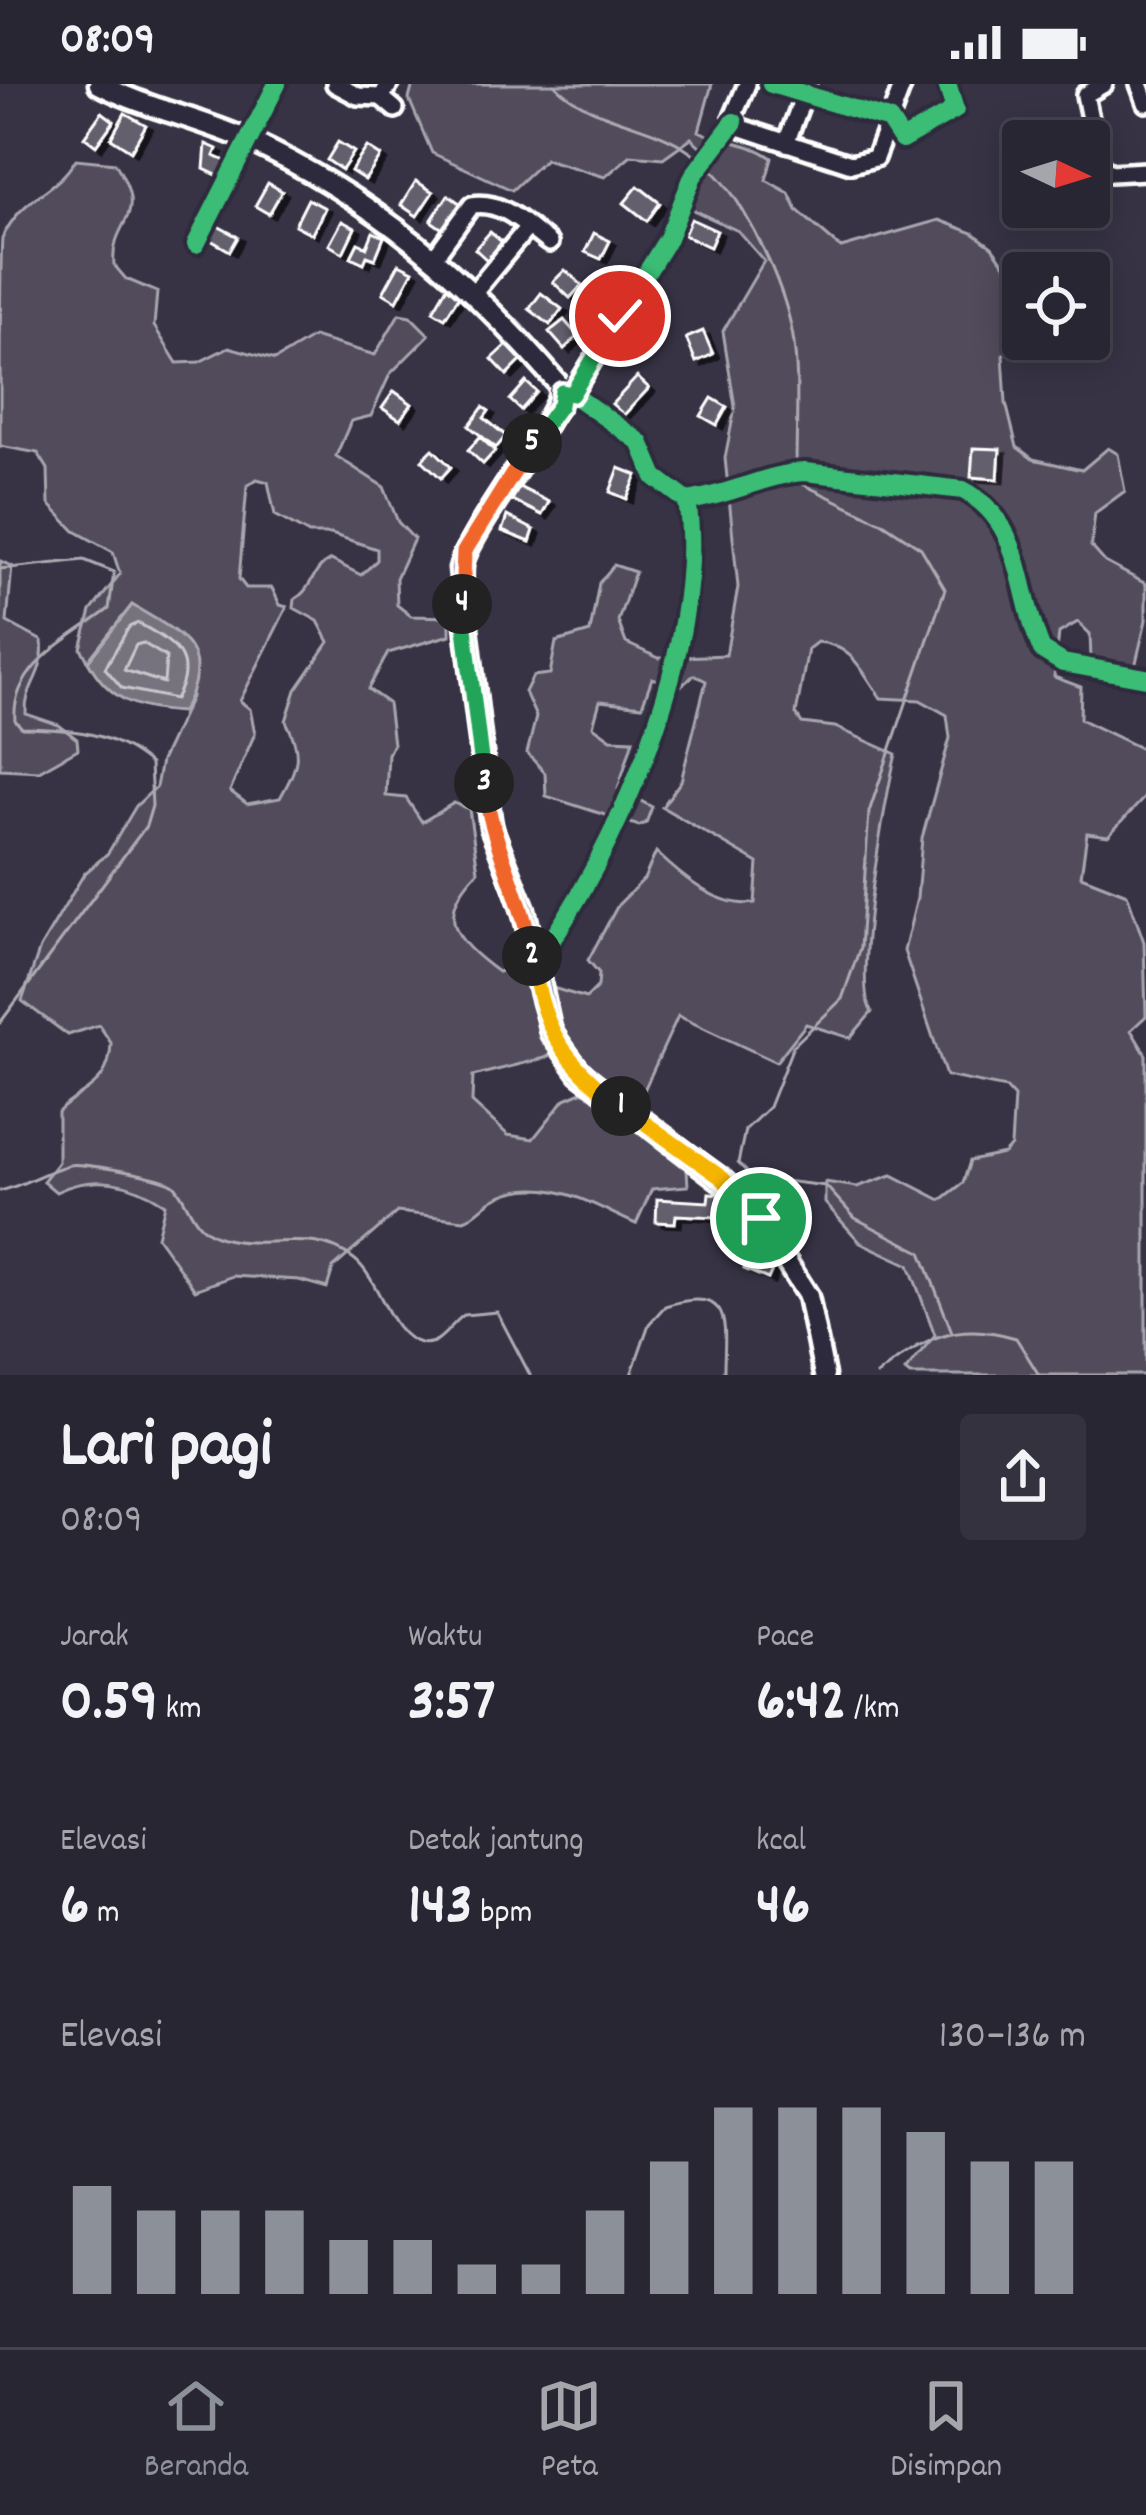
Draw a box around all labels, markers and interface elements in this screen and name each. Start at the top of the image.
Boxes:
text: 08:09 [60,10,155,74]
north arrow [1002,120,1110,228]
map controls [1002,120,1110,360]
button: locate [1002,252,1110,360]
pin [569,265,671,367]
icon: check [587,283,653,349]
pin: 5 [502,413,562,473]
text: 5 [524,419,540,466]
pin: 4 [432,574,492,634]
text: 4 [455,580,469,627]
pin: 3 [454,753,514,813]
text: 3 [477,759,491,806]
pin: 2 [502,926,562,986]
text: 2 [525,932,539,979]
pin: 1 [591,1076,651,1136]
text: 1 [617,1082,625,1129]
pin [710,1167,812,1269]
icon: arrive [728,1185,794,1251]
text: Lari pagi [60,1403,272,1497]
button: share [960,1414,1086,1540]
text: 08:09 [60,1495,143,1550]
text: Jarak [60,1615,129,1662]
text: Waktu [408,1615,482,1662]
text: Pace [756,1615,814,1662]
text: 0.59 [60,1662,158,1748]
text: 3:57 [408,1662,495,1748]
text: 6:42 [756,1662,846,1748]
text: km [158,1687,202,1734]
text: /km [846,1687,900,1734]
text: Elevasi [60,1819,147,1866]
text: Detak jantung [408,1819,584,1866]
text: kcal [756,1819,806,1866]
text: 6 [60,1866,89,1952]
text: 143 [408,1866,473,1952]
text: 46 [756,1866,810,1952]
text: m [89,1891,120,1938]
text: bpm [473,1891,532,1938]
text: Elevasi [60,2011,162,2066]
text: 130–136 m [939,2011,1086,2066]
tab: Beranda [144,2373,248,2492]
tab: Peta [536,2373,602,2492]
tab: Disimpan [890,2373,1002,2492]

